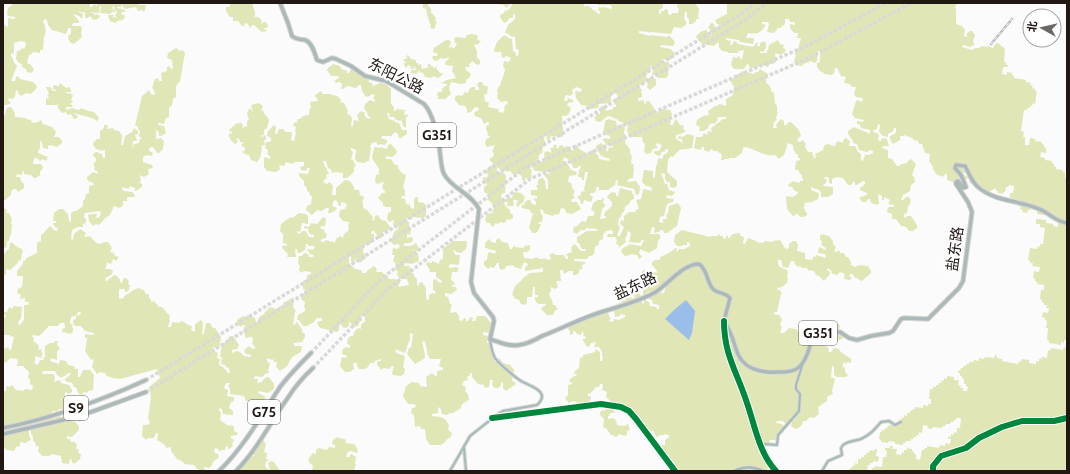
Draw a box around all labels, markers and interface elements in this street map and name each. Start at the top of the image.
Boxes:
north arrow [1022,8,1062,48]
text: 北 [1024,20,1040,33]
street label: 东阳公路 [365,54,427,98]
road number: G351 [418,123,456,147]
street label: 盐东路 [943,225,967,273]
street label: 盐东路 [611,268,659,304]
road number: G351 [799,321,837,345]
road number: S9 [64,396,88,420]
road number: G75 [248,400,280,424]

